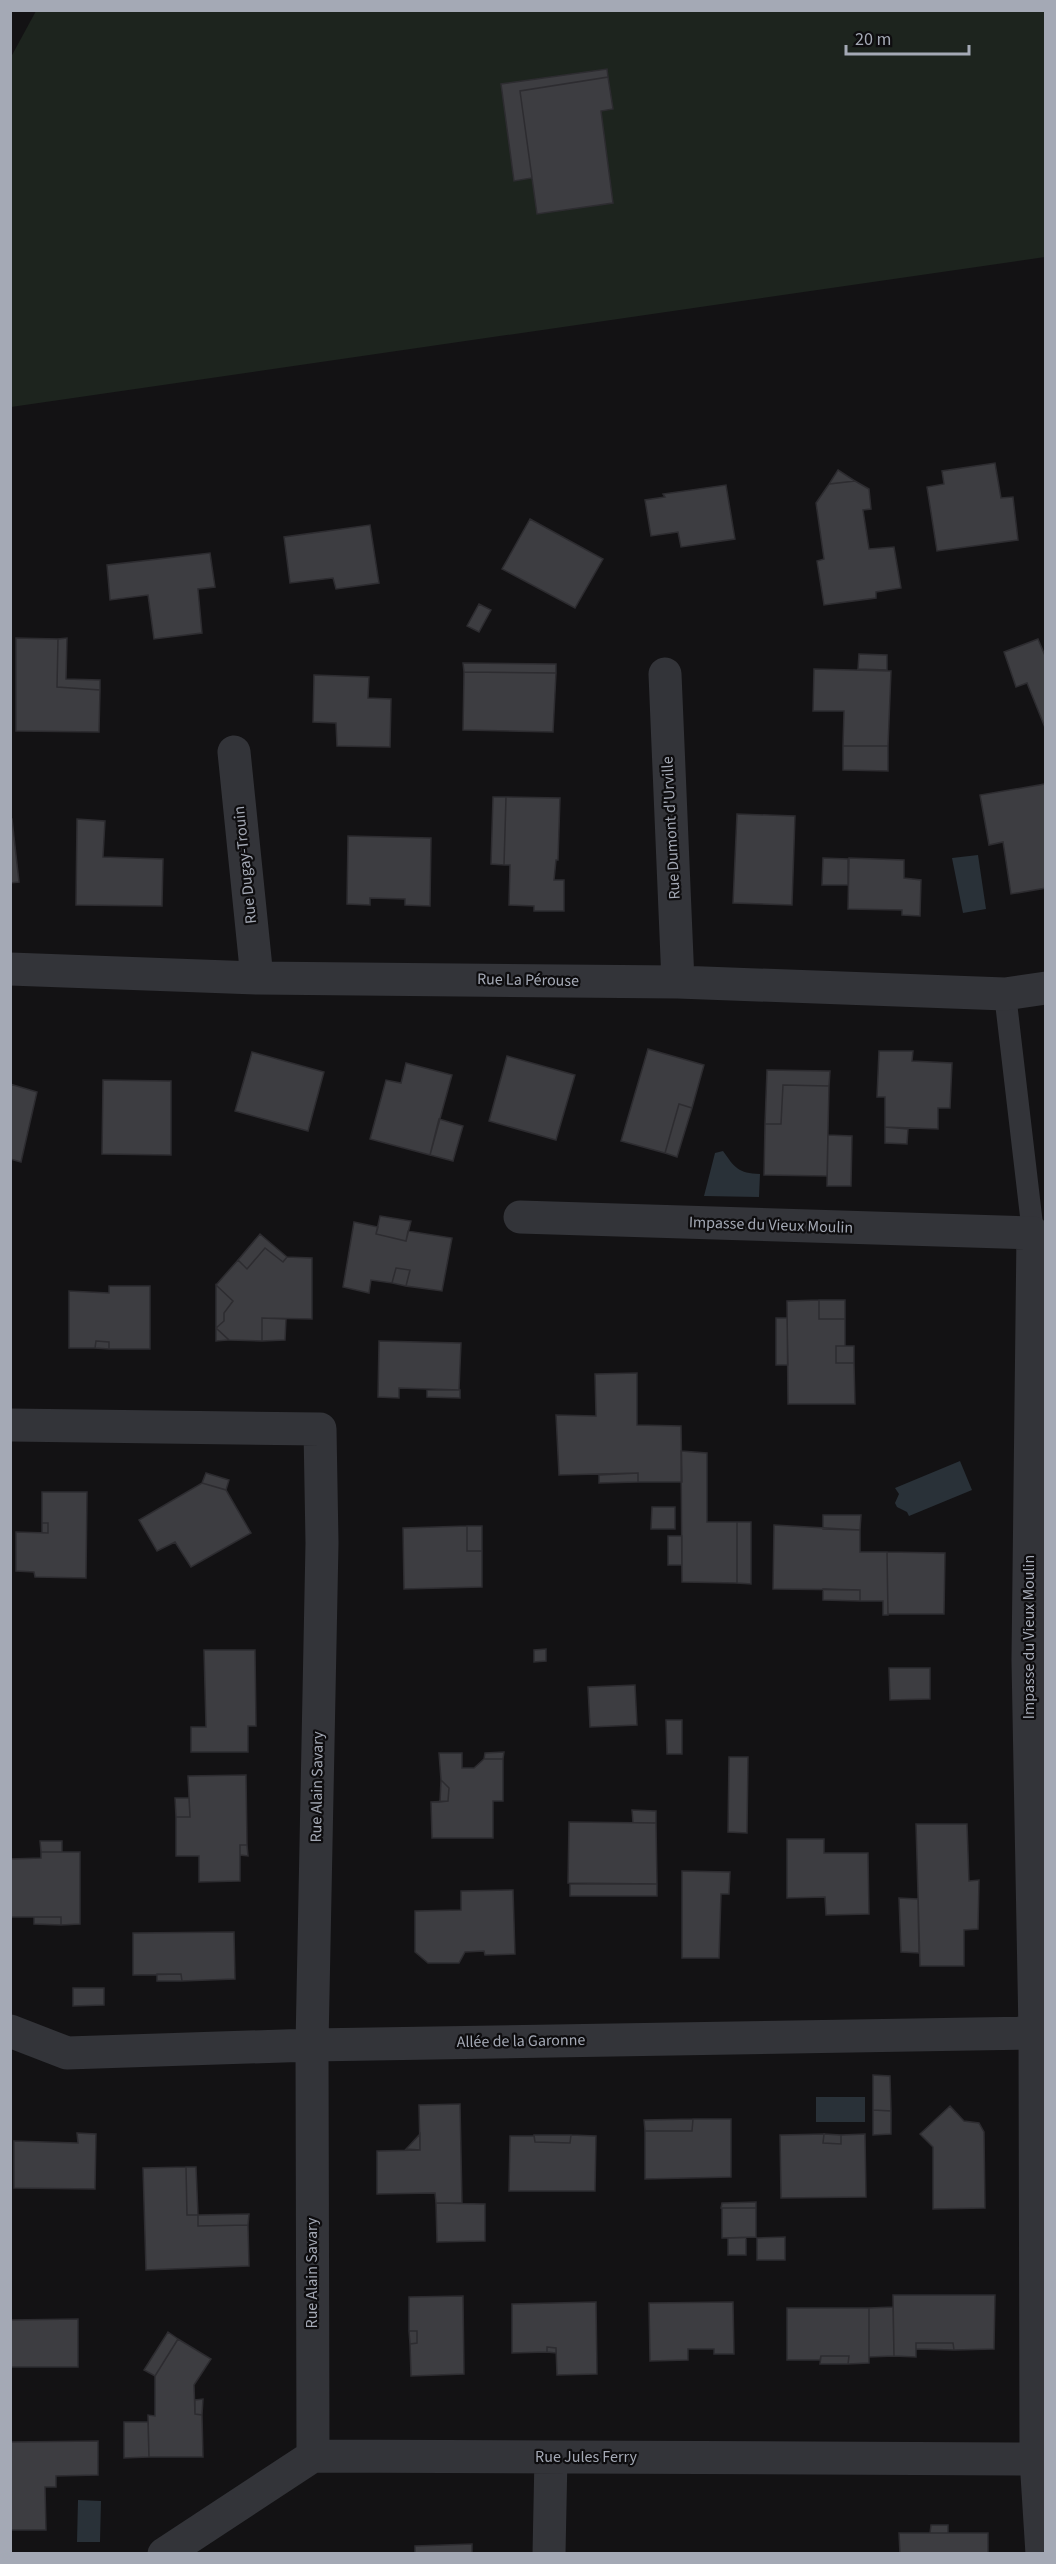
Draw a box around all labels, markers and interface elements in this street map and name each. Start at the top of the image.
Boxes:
scale bar [846,18,969,56]
text: 20 m [855,27,891,52]
street label: Rue Dumont d'Urville [656,756,686,900]
street label: Rue Dugay-Trouin [228,805,262,925]
street label: Rue La Pérouse [477,968,579,992]
street label: Impasse du Vieux Moulin [688,1211,854,1239]
street label: Impasse du Vieux Moulin [1018,1555,1040,1719]
street label: Rue Alain Savary [305,1731,329,1843]
street label: Allée de la Garonne [456,2029,586,2053]
street label: Rue Alain Savary [301,2217,323,2328]
street label: Rue Jules Ferry [535,2446,637,2468]

